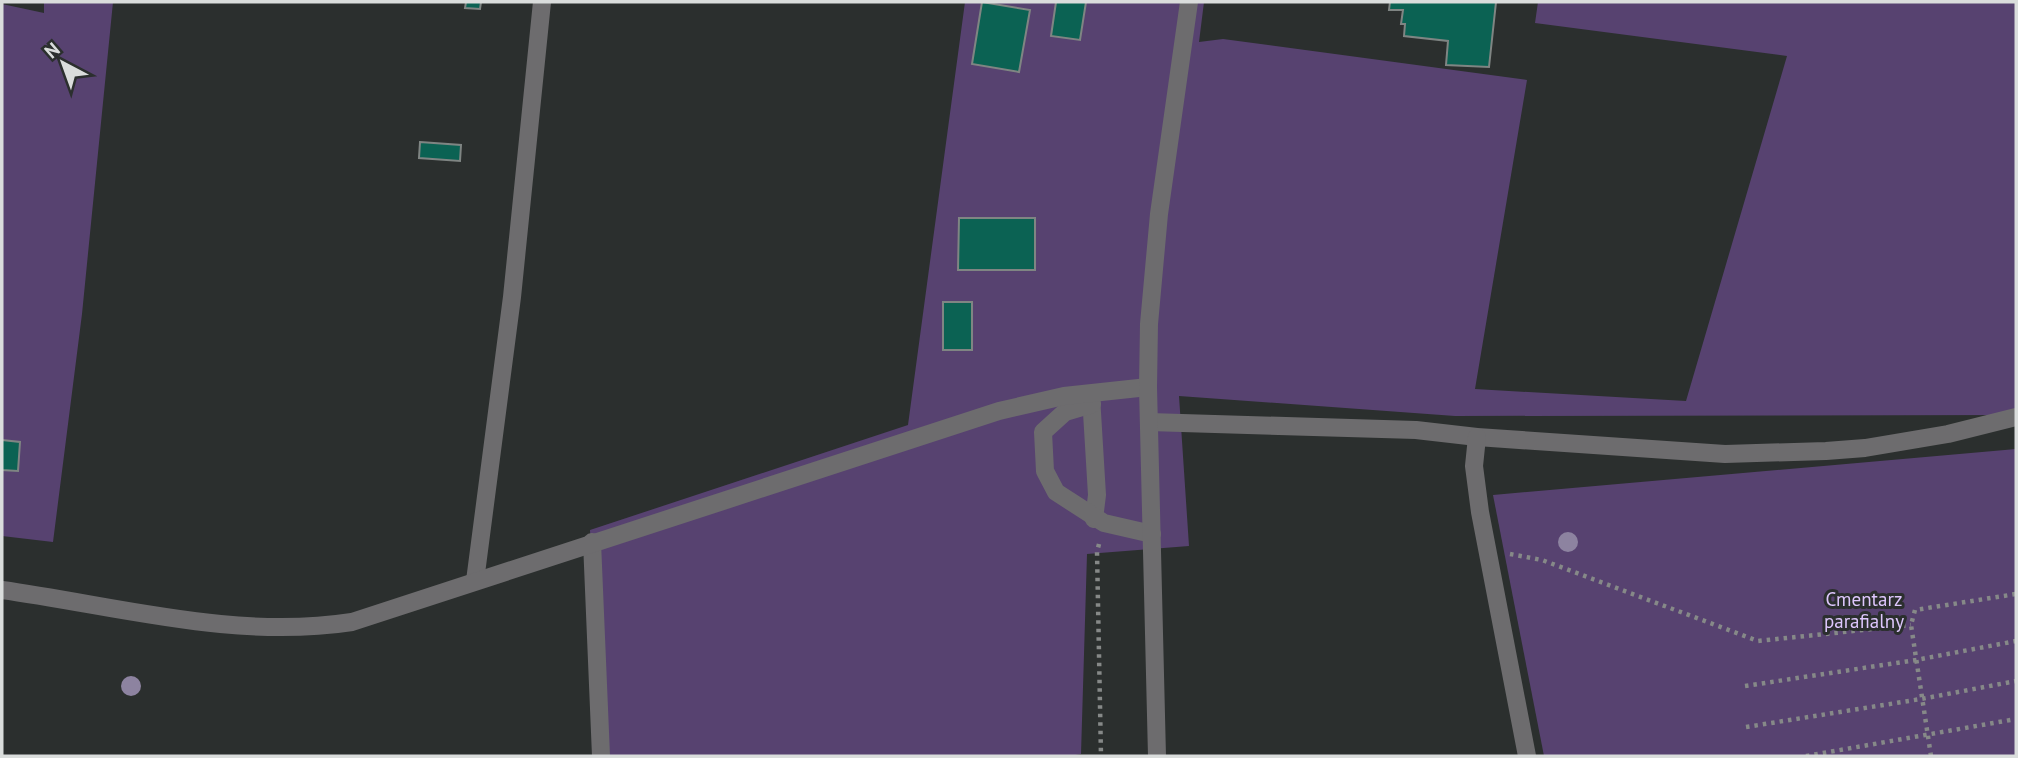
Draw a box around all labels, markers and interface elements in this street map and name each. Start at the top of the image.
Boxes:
north arrow [28,28,98,98]
text: N [39,37,64,63]
park label: Cmentarz parafialny [1824,587,1904,633]

